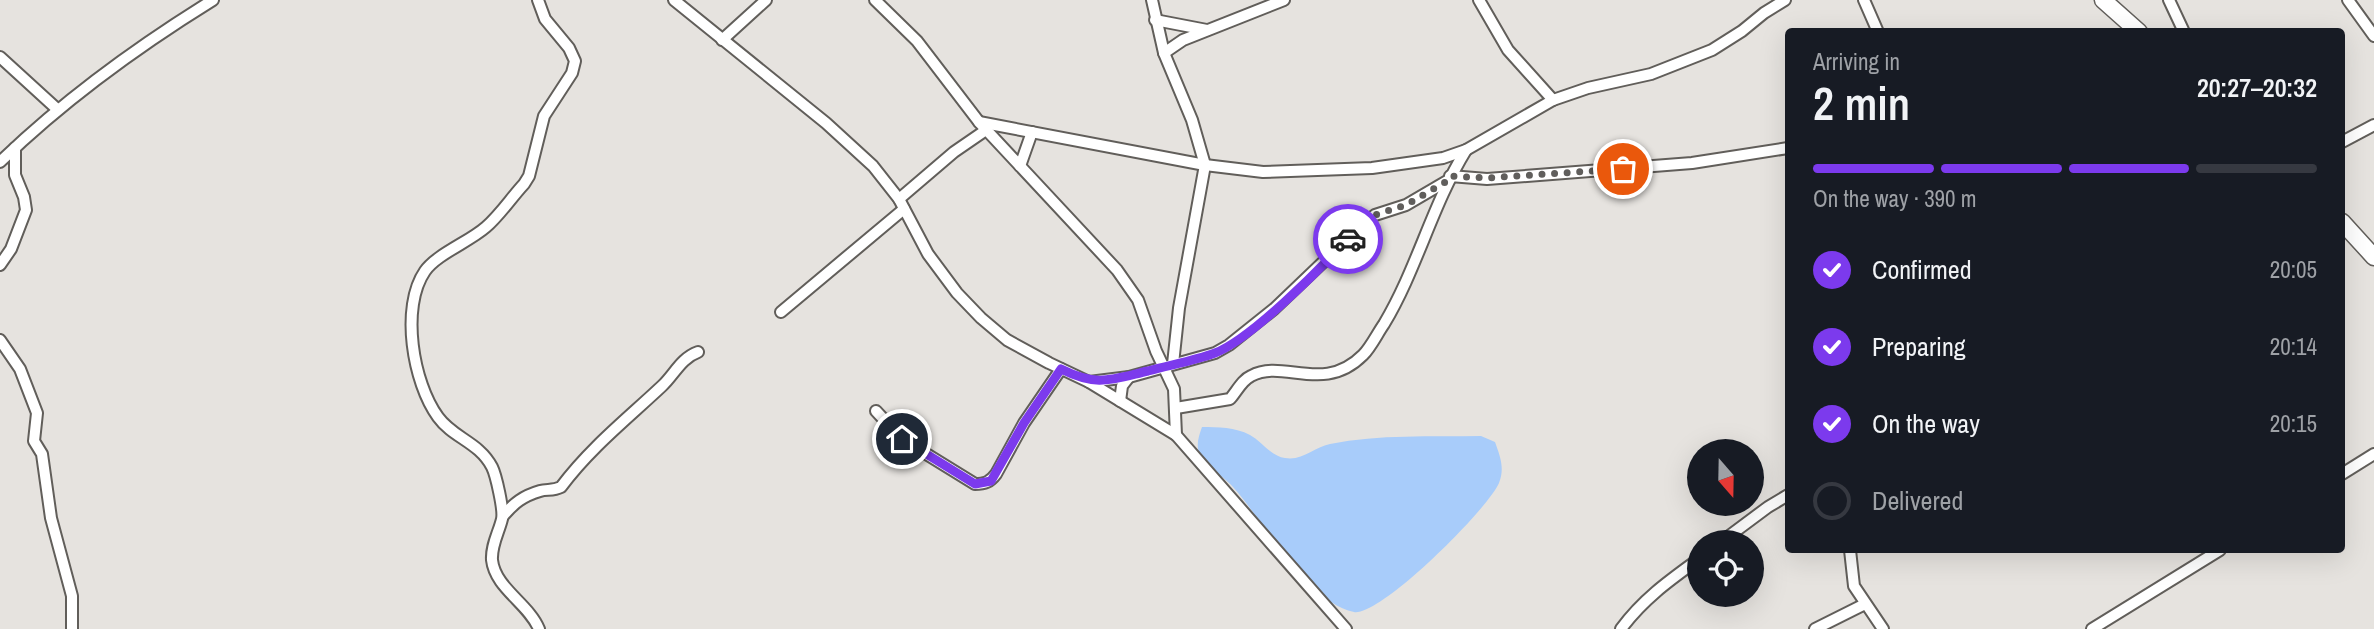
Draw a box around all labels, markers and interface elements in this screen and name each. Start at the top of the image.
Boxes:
text: Arriving in [1813,46,1900,77]
text: 20:27–20:32 [2197,70,2317,105]
text: 2 min [1813,72,1910,134]
pin [1593,139,1653,199]
icon: bag [1604,150,1642,188]
text: On the way · 390 m [1813,183,1977,214]
courier [1313,204,1383,274]
icon: car [1329,220,1367,258]
icon: check [1813,251,1851,289]
text: Confirmed [1872,252,1972,287]
text: 20:05 [2270,254,2317,285]
icon: check [1813,328,1851,366]
text: Preparing [1872,329,1966,364]
text: 20:14 [2270,331,2317,362]
icon: check [1813,405,1851,443]
text: On the way [1872,406,1980,441]
text: 20:15 [2270,408,2317,439]
pin [872,409,932,469]
icon: home [883,420,921,458]
north arrow [1687,439,1764,516]
map controls [1687,439,1764,607]
text: Delivered [1872,483,1963,518]
button: locate [1687,530,1764,607]

